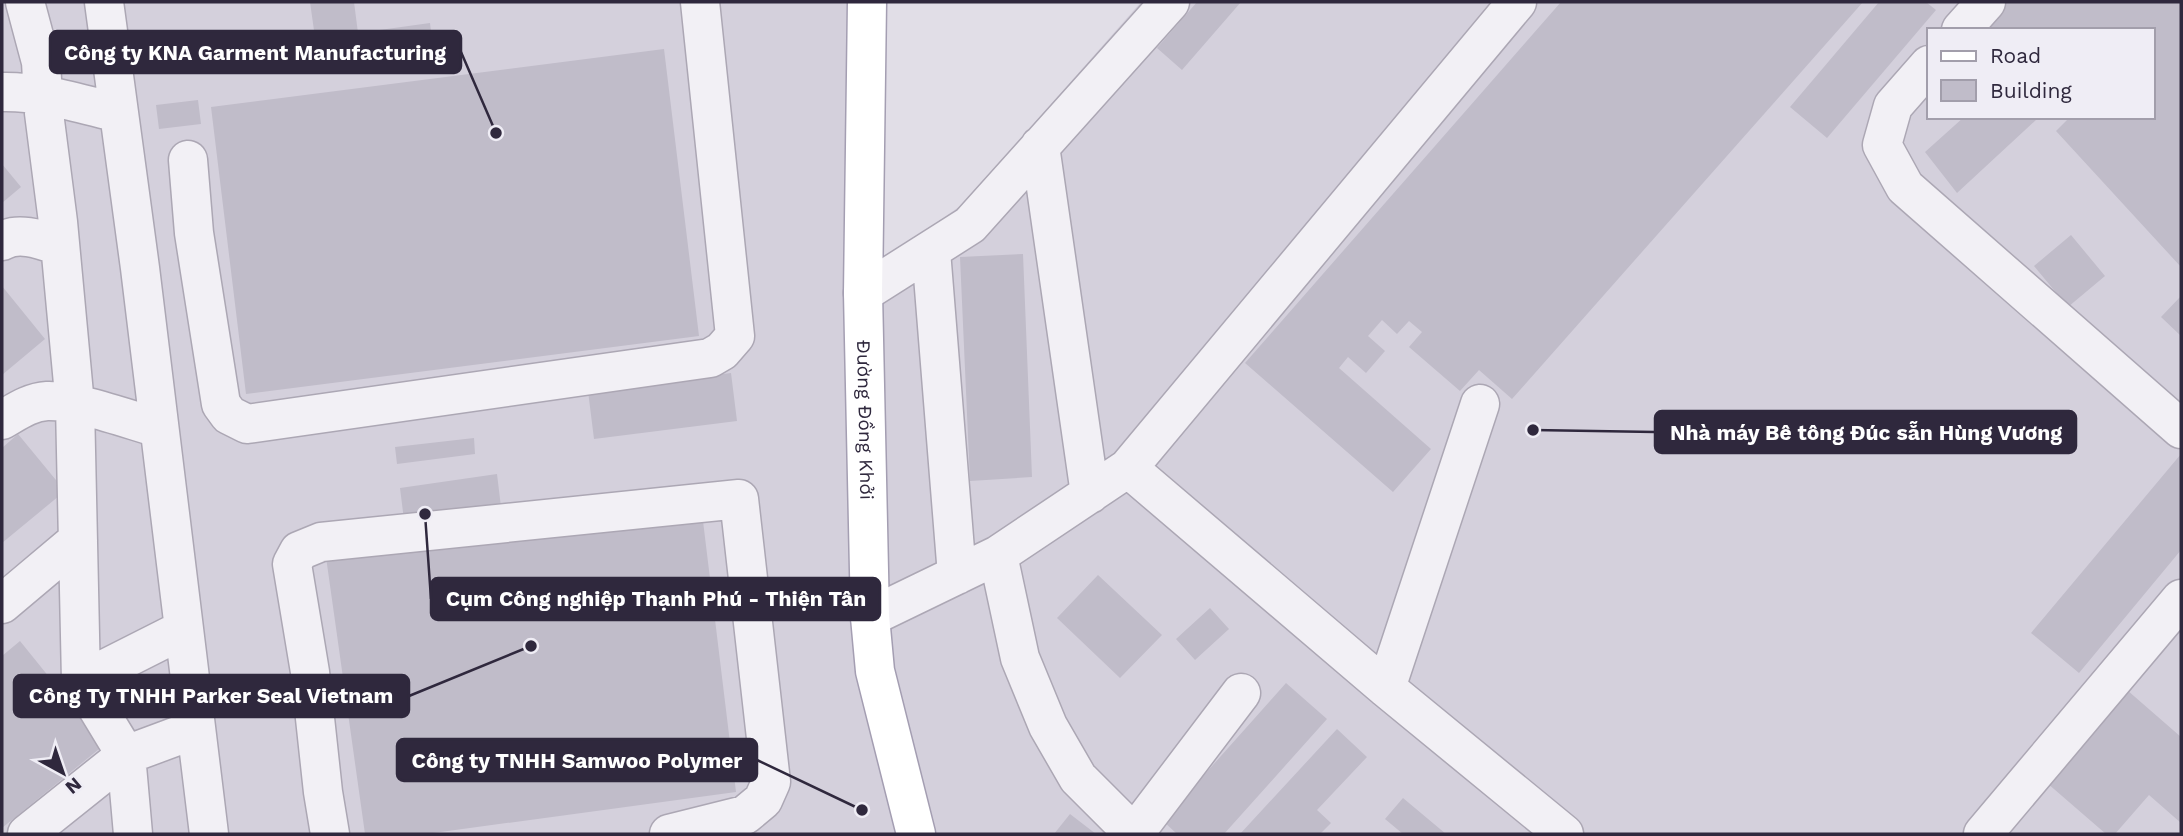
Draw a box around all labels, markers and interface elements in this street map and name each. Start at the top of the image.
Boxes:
legend [1927,28,2155,119]
callout: Công ty KNA Garment Manufacturing [50,31,461,73]
text: Công ty KNA Garment Manufacturing [64,40,446,65]
text: Road [1990,43,2041,68]
text: Building [1990,78,2072,103]
street label: Đường Đồng Khởi [853,340,879,500]
callout: Nhà máy Bê tông Đúc sẵn Hùng Vương [1655,411,2076,453]
text: Nhà máy Bê tông Đúc sẵn Hùng Vương [1670,420,2062,445]
callout: Cụm Công nghiệp Thạnh Phú - Thiện Tân [431,578,880,620]
text: Cụm Công nghiệp Thạnh Phú - Thiện Tân [446,586,866,611]
callout: Công Ty TNHH Parker Seal Vietnam [14,675,409,717]
text: Công Ty TNHH Parker Seal Vietnam [29,683,393,708]
north arrow [28,738,98,808]
callout: Công ty TNHH Samwoo Polymer [397,739,757,781]
text: Công ty TNHH Samwoo Polymer [412,748,742,773]
text: N [61,772,86,799]

